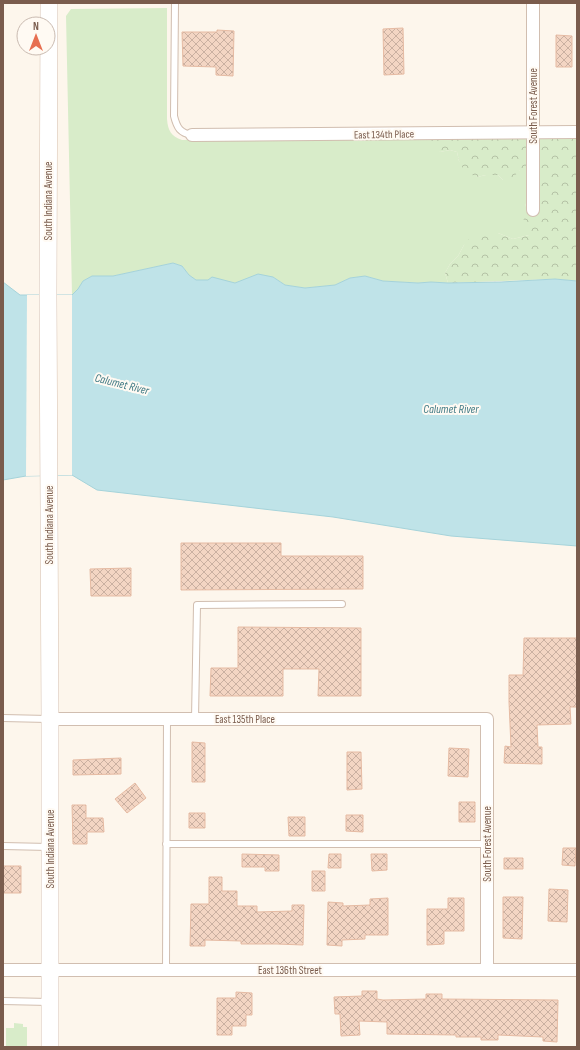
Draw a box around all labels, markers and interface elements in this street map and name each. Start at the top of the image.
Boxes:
north arrow [16,16,56,56]
text: N [33,20,39,33]
street label: South Forest Avenue [527,68,540,144]
street label: East 134th Place [354,127,414,142]
street label: South Indiana Avenue [42,161,55,241]
water label: Calumet River [93,371,151,399]
water label: Calumet River [423,402,479,417]
street label: South Indiana Avenue [43,485,56,565]
street label: East 135th Place [215,713,275,726]
street label: South Forest Avenue [481,806,494,882]
street label: South Indiana Avenue [44,809,57,889]
street label: East 136th Street [258,964,323,977]

